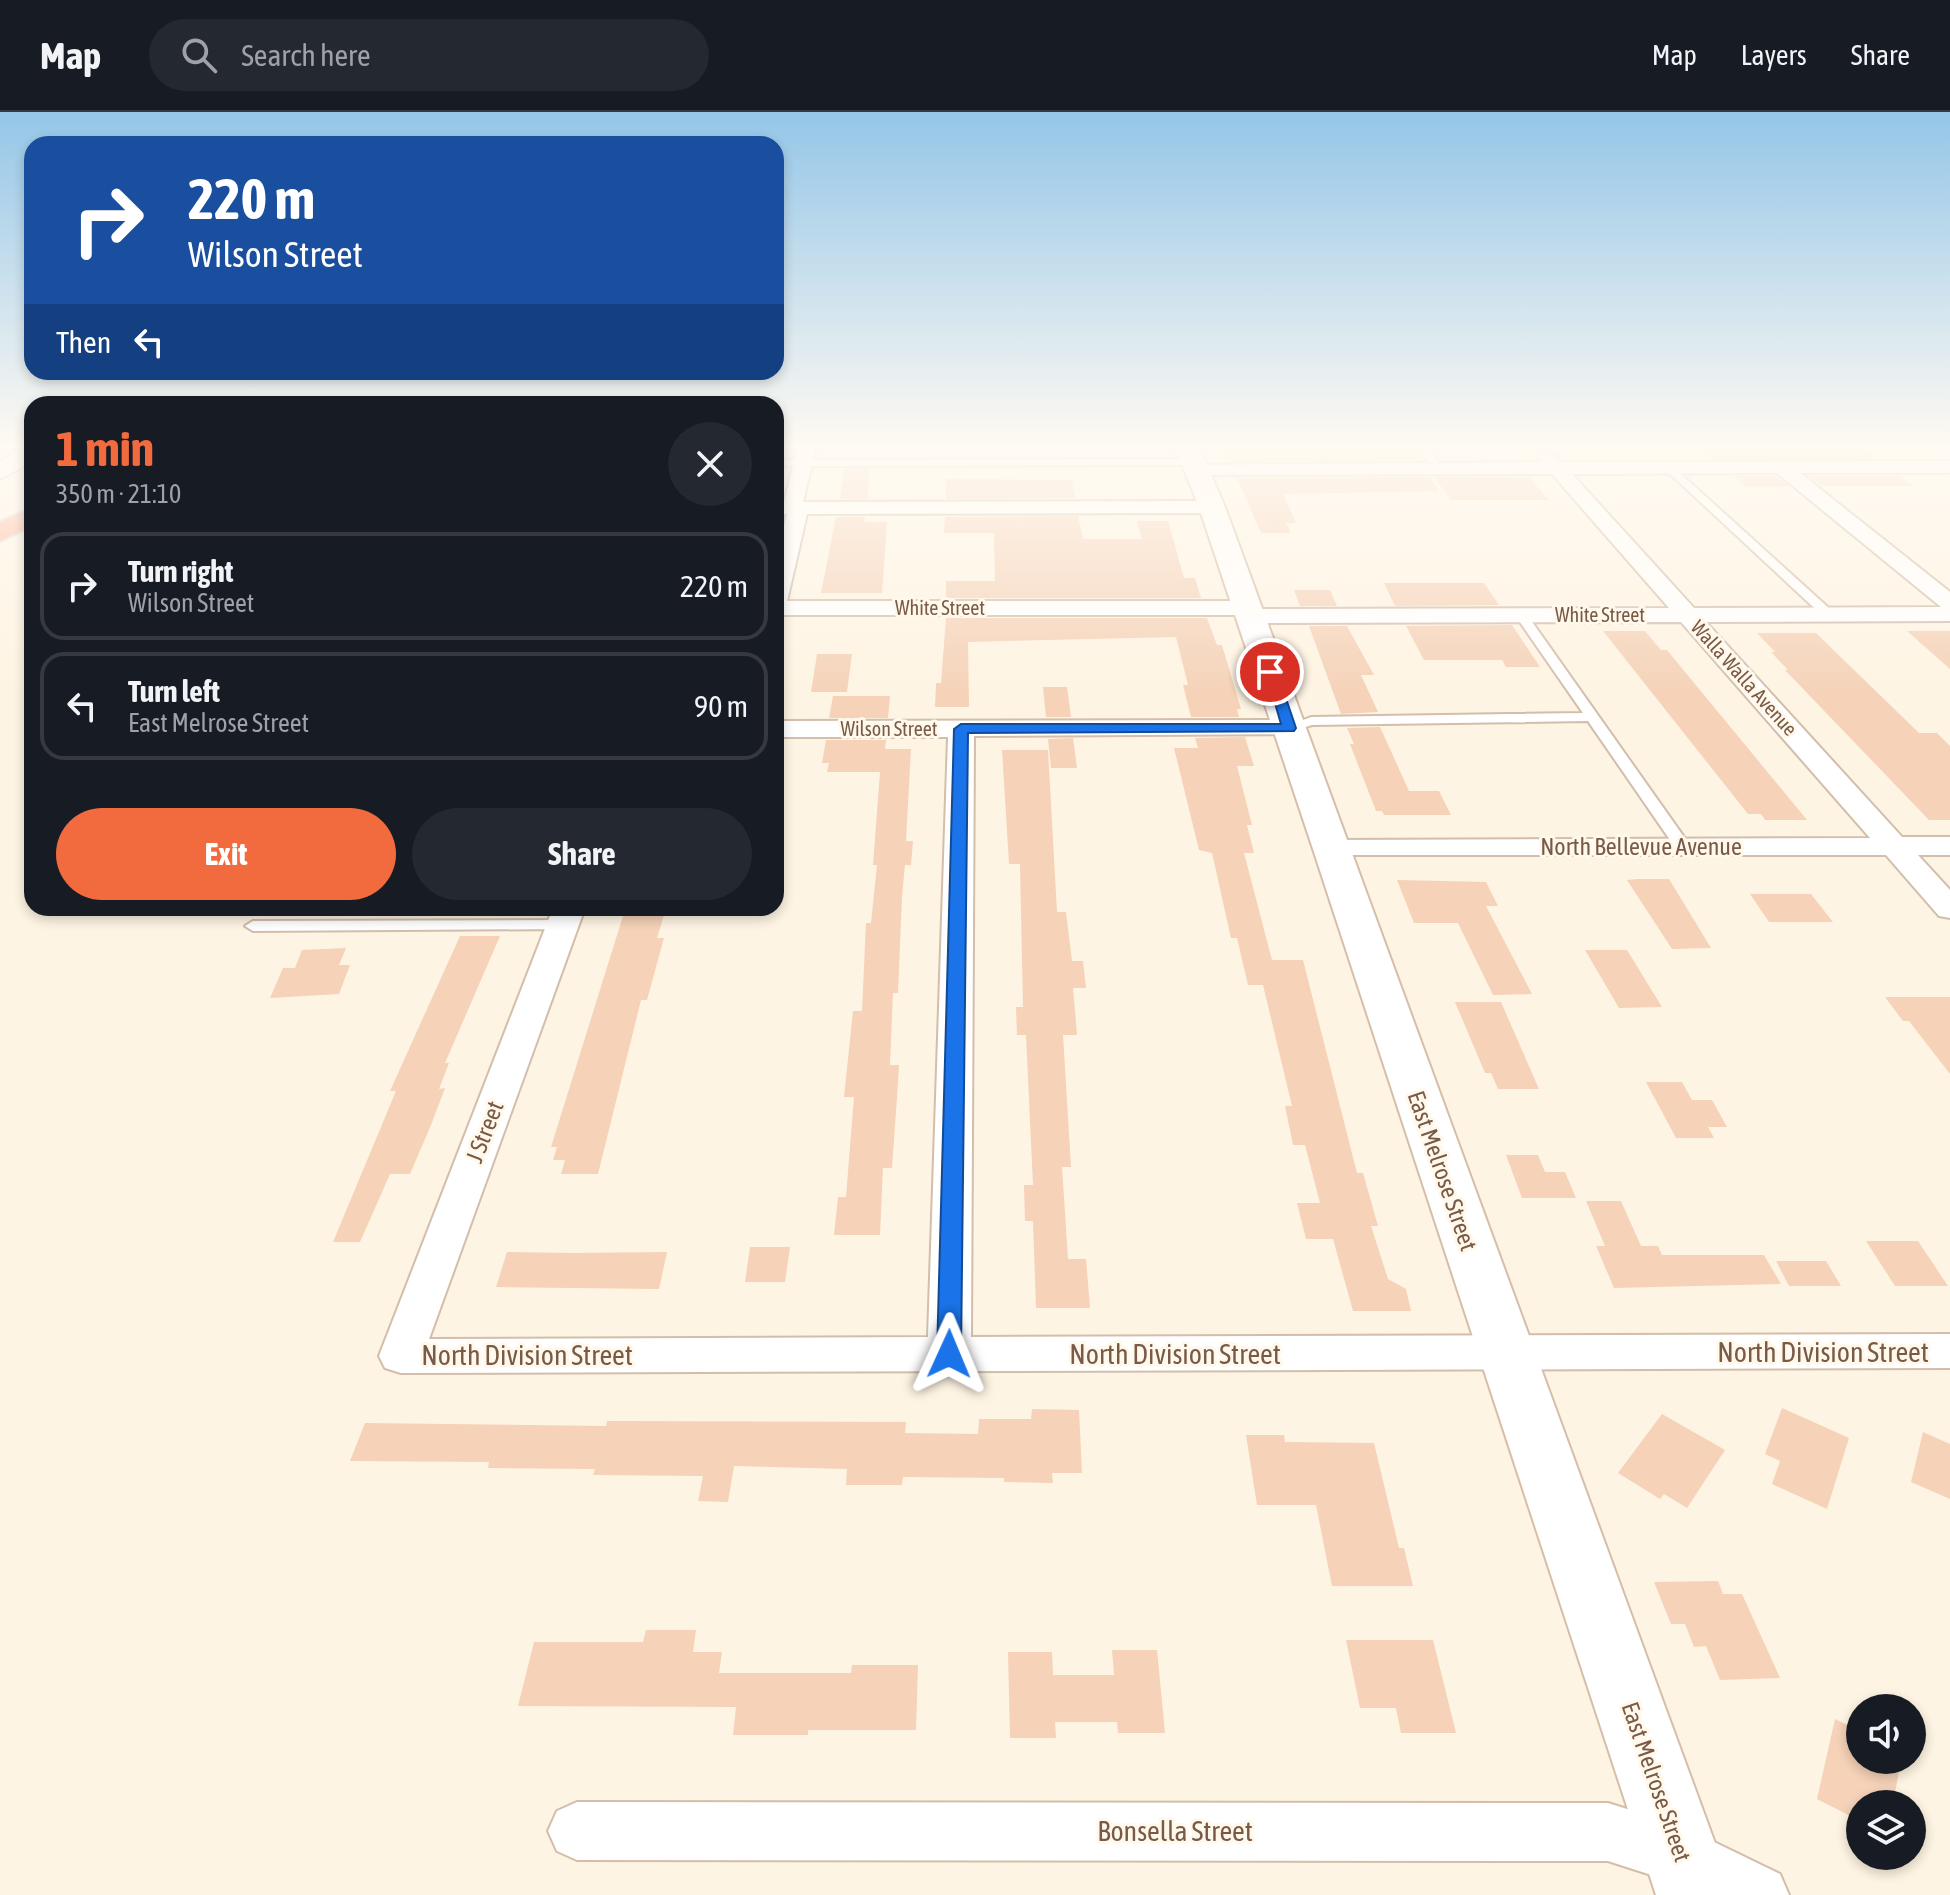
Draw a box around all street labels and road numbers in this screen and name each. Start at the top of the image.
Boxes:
street label: White Street [895,596,985,619]
street label: White Street [1555,603,1645,626]
street label: Walla Walla Avenue [1687,615,1802,740]
street label: Wilson Street [840,717,938,740]
street label: North Bellevue Avenue [1540,833,1742,860]
street label: East Melrose Street [1403,1087,1482,1254]
street label: J Street [461,1097,509,1166]
street label: North Division Street [1717,1336,1929,1368]
street label: North Division Street [1069,1338,1281,1370]
street label: North Division Street [421,1339,633,1371]
street label: East Melrose Street [1617,1698,1696,1865]
street label: Bonsella Street [1097,1815,1253,1847]

